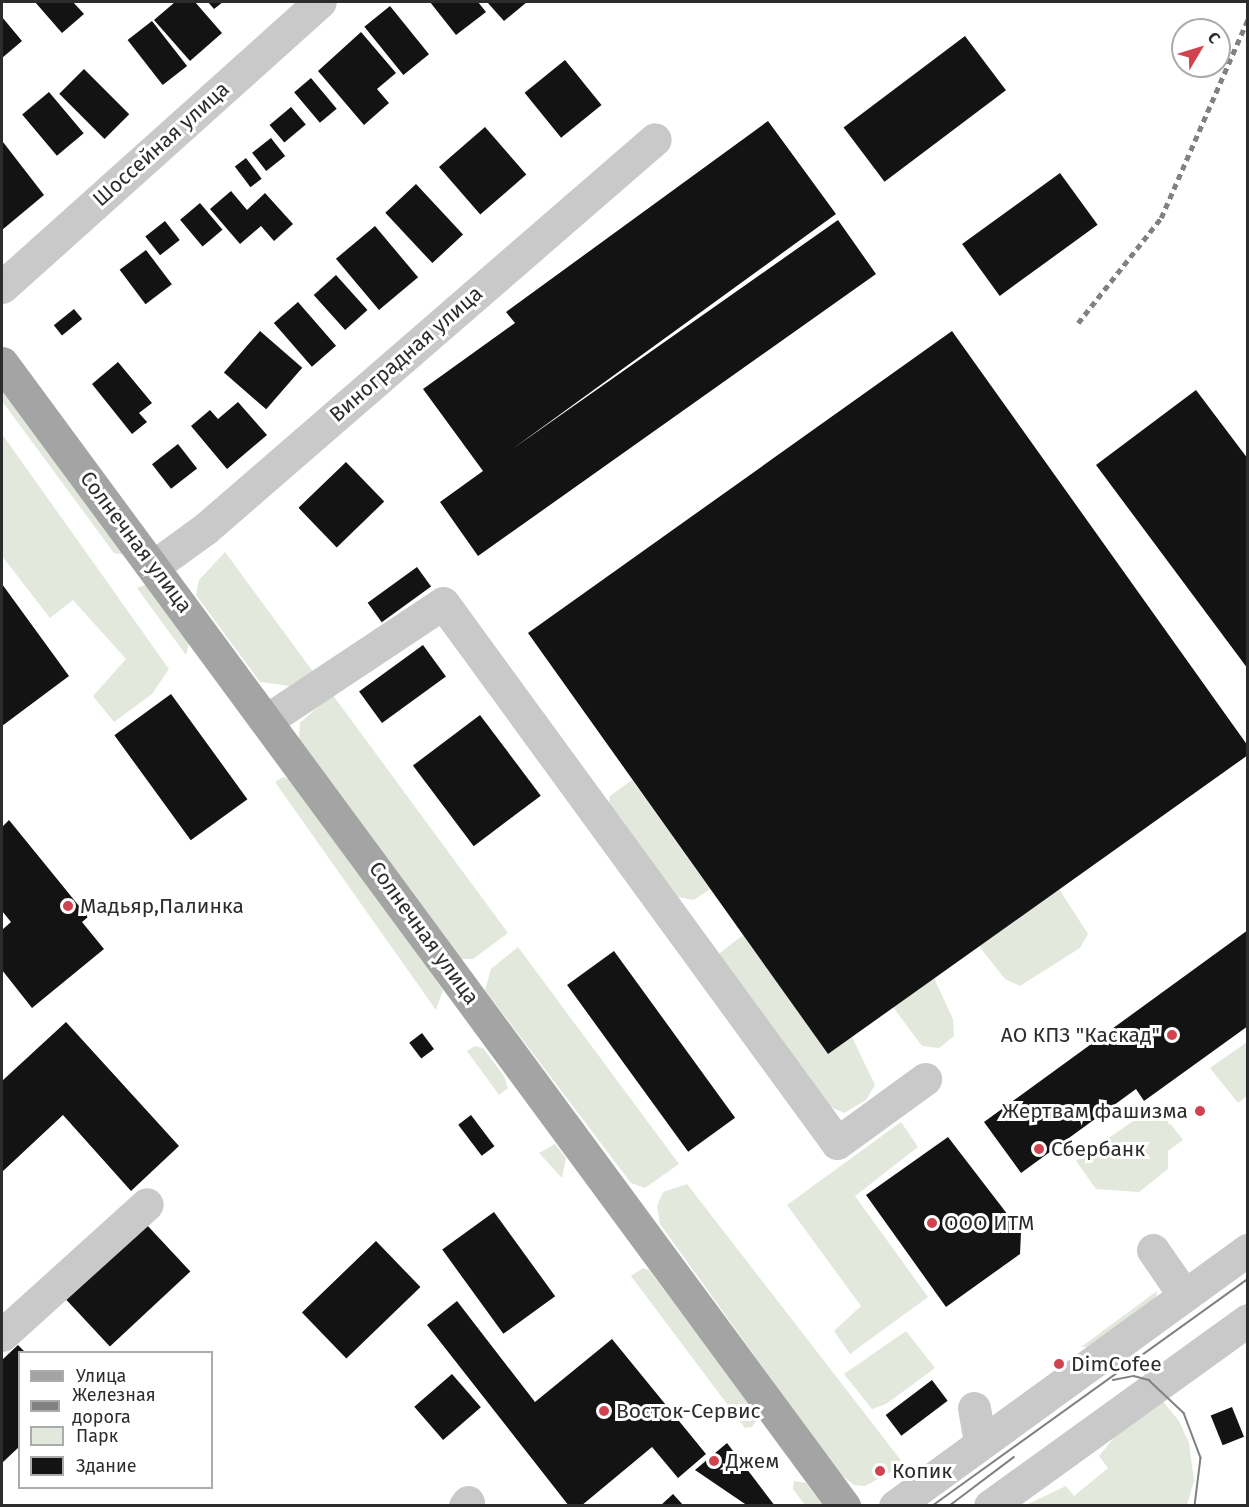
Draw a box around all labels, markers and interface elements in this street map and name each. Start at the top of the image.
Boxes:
north arrow [1171,18,1231,78]
text: С [1204,28,1224,47]
street label: Шоссейная улица [88,76,234,212]
street label: Виноградная улица [325,281,487,427]
street label: Солнечная улица [75,466,197,618]
street label: Солнечная улица [364,857,484,1009]
place label: Мадьяр,Палинка [80,893,244,919]
marker: Мадьяр,Палинка [61,899,75,913]
place label: АО КПЗ "Каскад" [1001,1022,1160,1048]
marker: АО КПЗ "Каскад" [1165,1028,1179,1042]
place label: Жертвам фашизма [1002,1098,1188,1124]
marker: Жертвам фашизма [1193,1104,1207,1118]
place label: Сбербанк [1051,1136,1145,1162]
marker: Сбербанк [1032,1142,1046,1156]
place label: ООО ИТМ [944,1210,1034,1236]
marker: ООО ИТМ [925,1216,939,1230]
legend [18,1351,213,1489]
place label: DimCofee [1071,1351,1162,1377]
marker: DimCofee [1052,1357,1066,1371]
text: Улица [76,1365,126,1387]
text: Железная дорога [72,1384,156,1428]
place label: Восток-Сервис [616,1398,761,1424]
marker: Восток-Сервис [597,1404,611,1418]
text: Парк [76,1425,118,1447]
place label: Джем [726,1448,779,1474]
marker: Джем [707,1454,721,1468]
text: Здание [76,1455,137,1477]
place label: Копик [892,1458,952,1484]
marker: Копик [873,1464,887,1478]

